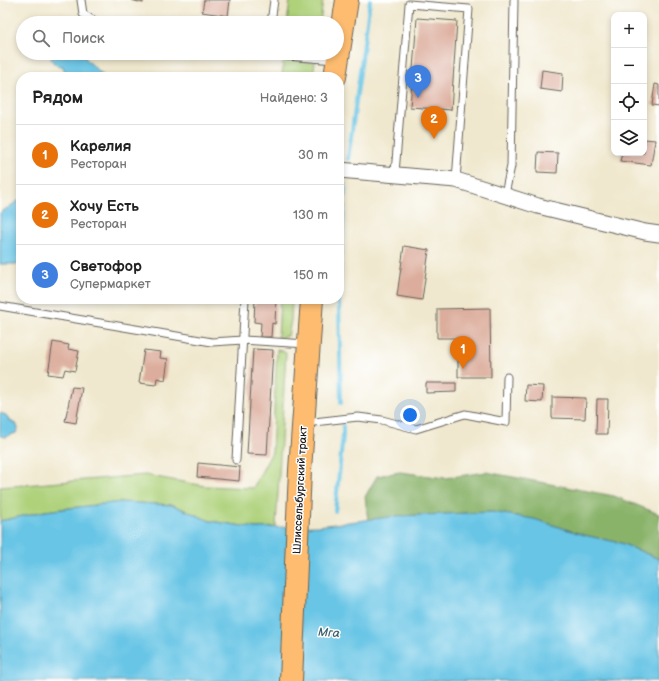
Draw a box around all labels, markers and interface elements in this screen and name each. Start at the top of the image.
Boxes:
map controls [611,12,647,156]
button: + [611,12,647,48]
search box [16,16,344,60]
icon: search [30,27,52,49]
text: Поиск [62,29,105,48]
button: − [611,48,647,84]
pin: 3 [405,65,431,98]
button: locate [611,84,647,120]
text: Рядом [32,88,83,108]
text: Найдено: 3 [260,90,328,106]
pin: 2 [421,106,447,139]
button: layers [611,120,647,156]
text: Карелия [70,137,131,156]
text: 1 [42,147,48,163]
text: 30 m [298,147,328,163]
text: Ресторан [70,156,127,172]
text: Хочу Есть [70,197,139,216]
text: 2 [41,207,49,223]
text: 130 m [293,207,328,223]
text: Ресторан [70,216,127,232]
text: Светофор [70,257,142,276]
text: 3 [41,267,49,283]
text: 150 m [294,267,328,283]
text: Супермаркет [70,276,151,292]
pin: 1 [450,336,476,369]
your location [400,405,420,425]
street label: Шлиссельбургский тракт [290,426,310,554]
water label: Мга [318,625,340,641]

